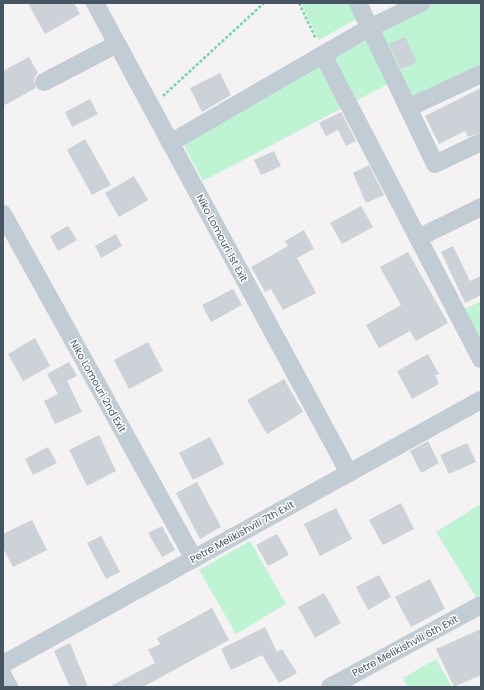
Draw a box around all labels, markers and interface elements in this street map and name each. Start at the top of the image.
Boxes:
street label: Niko Lomouri 1st Exit [193,192,252,285]
street label: Niko Lomouri 2nd Exit [66,337,130,435]
street label: Petre Melikishvili 7th Exit [187,497,297,567]
street label: Petre Melikishvili 6th Exit [349,612,461,680]

